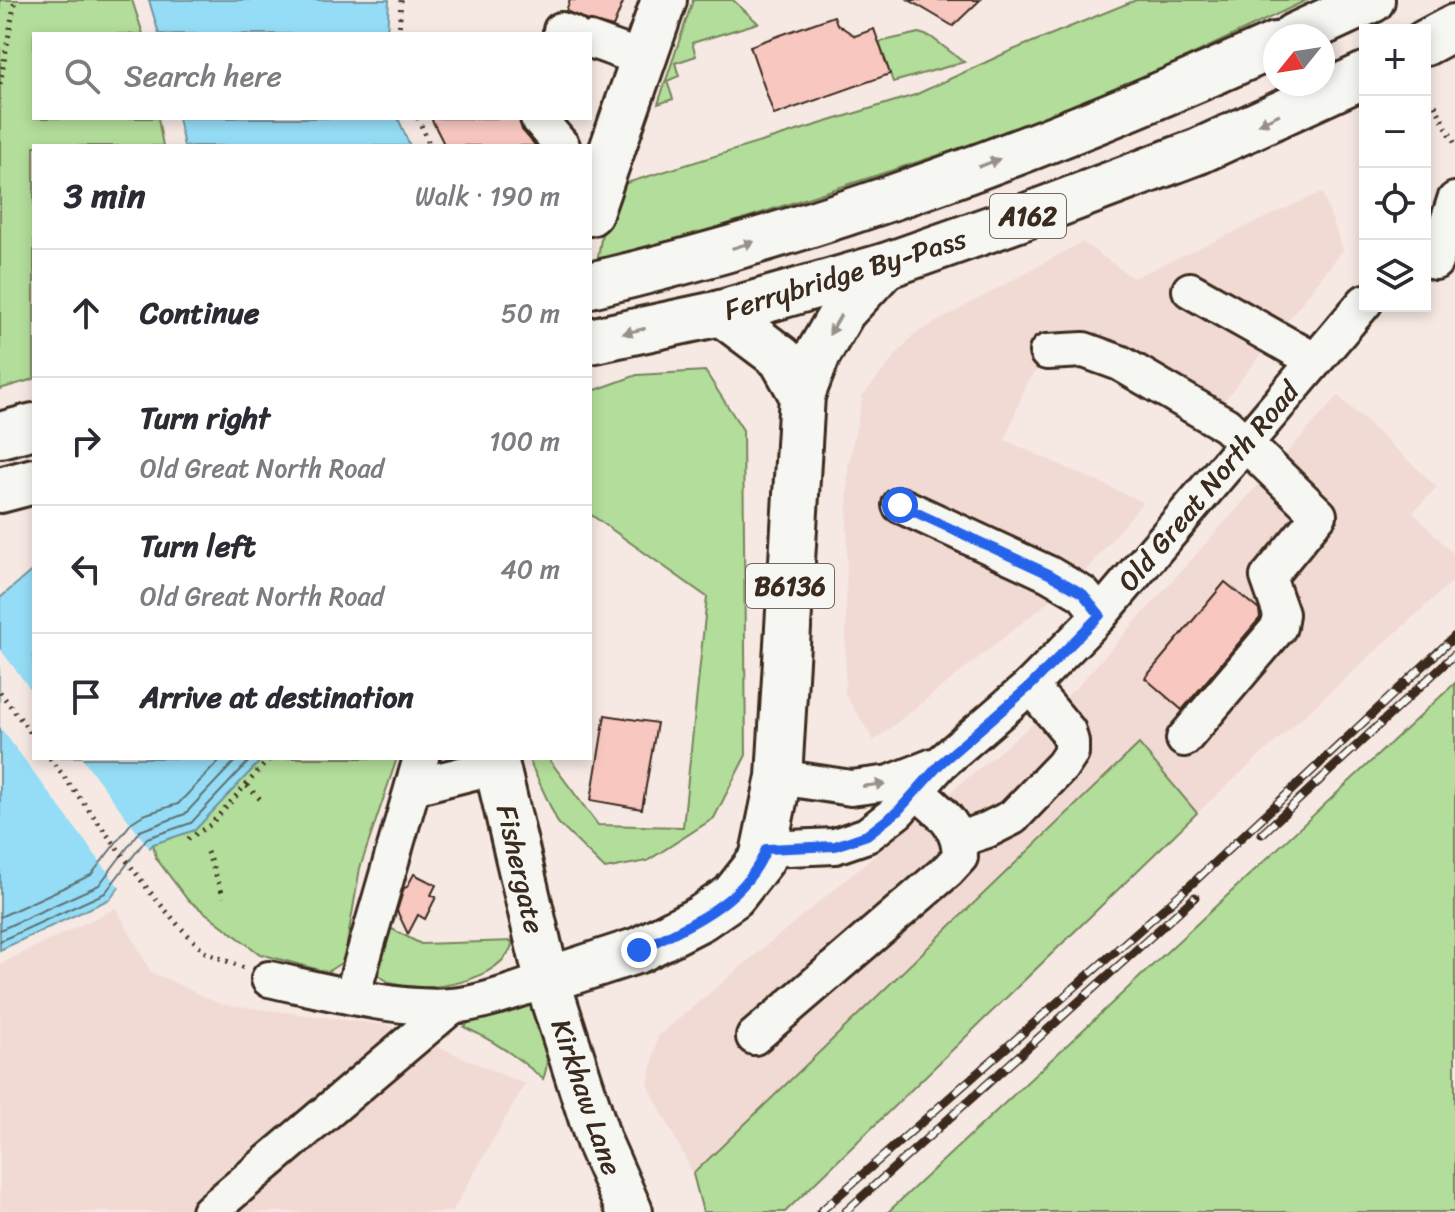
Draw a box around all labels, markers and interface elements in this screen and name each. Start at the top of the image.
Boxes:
north arrow [1263,24,1335,96]
map controls [1359,24,1431,312]
button: + [1359,24,1431,96]
search box [32,32,592,120]
text: Search here [124,49,282,103]
icon: search [60,54,104,98]
button: − [1359,96,1431,168]
one-way arrow [1257,112,1280,125]
one-way arrow [977,156,1001,169]
text: 3 min [64,166,145,226]
button: locate [1359,168,1431,240]
text: Walk · 190 m [415,173,560,219]
road number: A162 [990,194,1066,238]
street label: Ferrybridge By-Pass [718,214,973,335]
one-way arrow [731,238,755,251]
button: layers [1359,240,1431,312]
text: Continue [140,286,259,340]
text: 50 m [501,290,560,336]
icon: ahead [64,291,108,335]
one-way arrow [828,314,842,336]
one-way arrow [621,325,646,338]
street label: Old Great North Road [1105,368,1313,603]
text: Turn right [140,391,270,445]
text: 100 m [489,418,560,464]
icon: right [64,419,108,463]
text: Old Great North Road [140,445,384,491]
route start [882,487,918,523]
text: Turn left [140,519,256,573]
text: 40 m [501,546,560,592]
icon: left [64,547,108,591]
road number: B6136 [746,564,834,608]
text: Old Great North Road [140,573,384,619]
text: Arrive at destination [140,670,414,724]
icon: arrive [64,675,108,719]
one-way arrow [862,779,887,792]
street label: Fishergate [482,800,559,939]
route end [621,932,657,968]
street label: Kirkhaw Lane [537,1012,636,1182]

